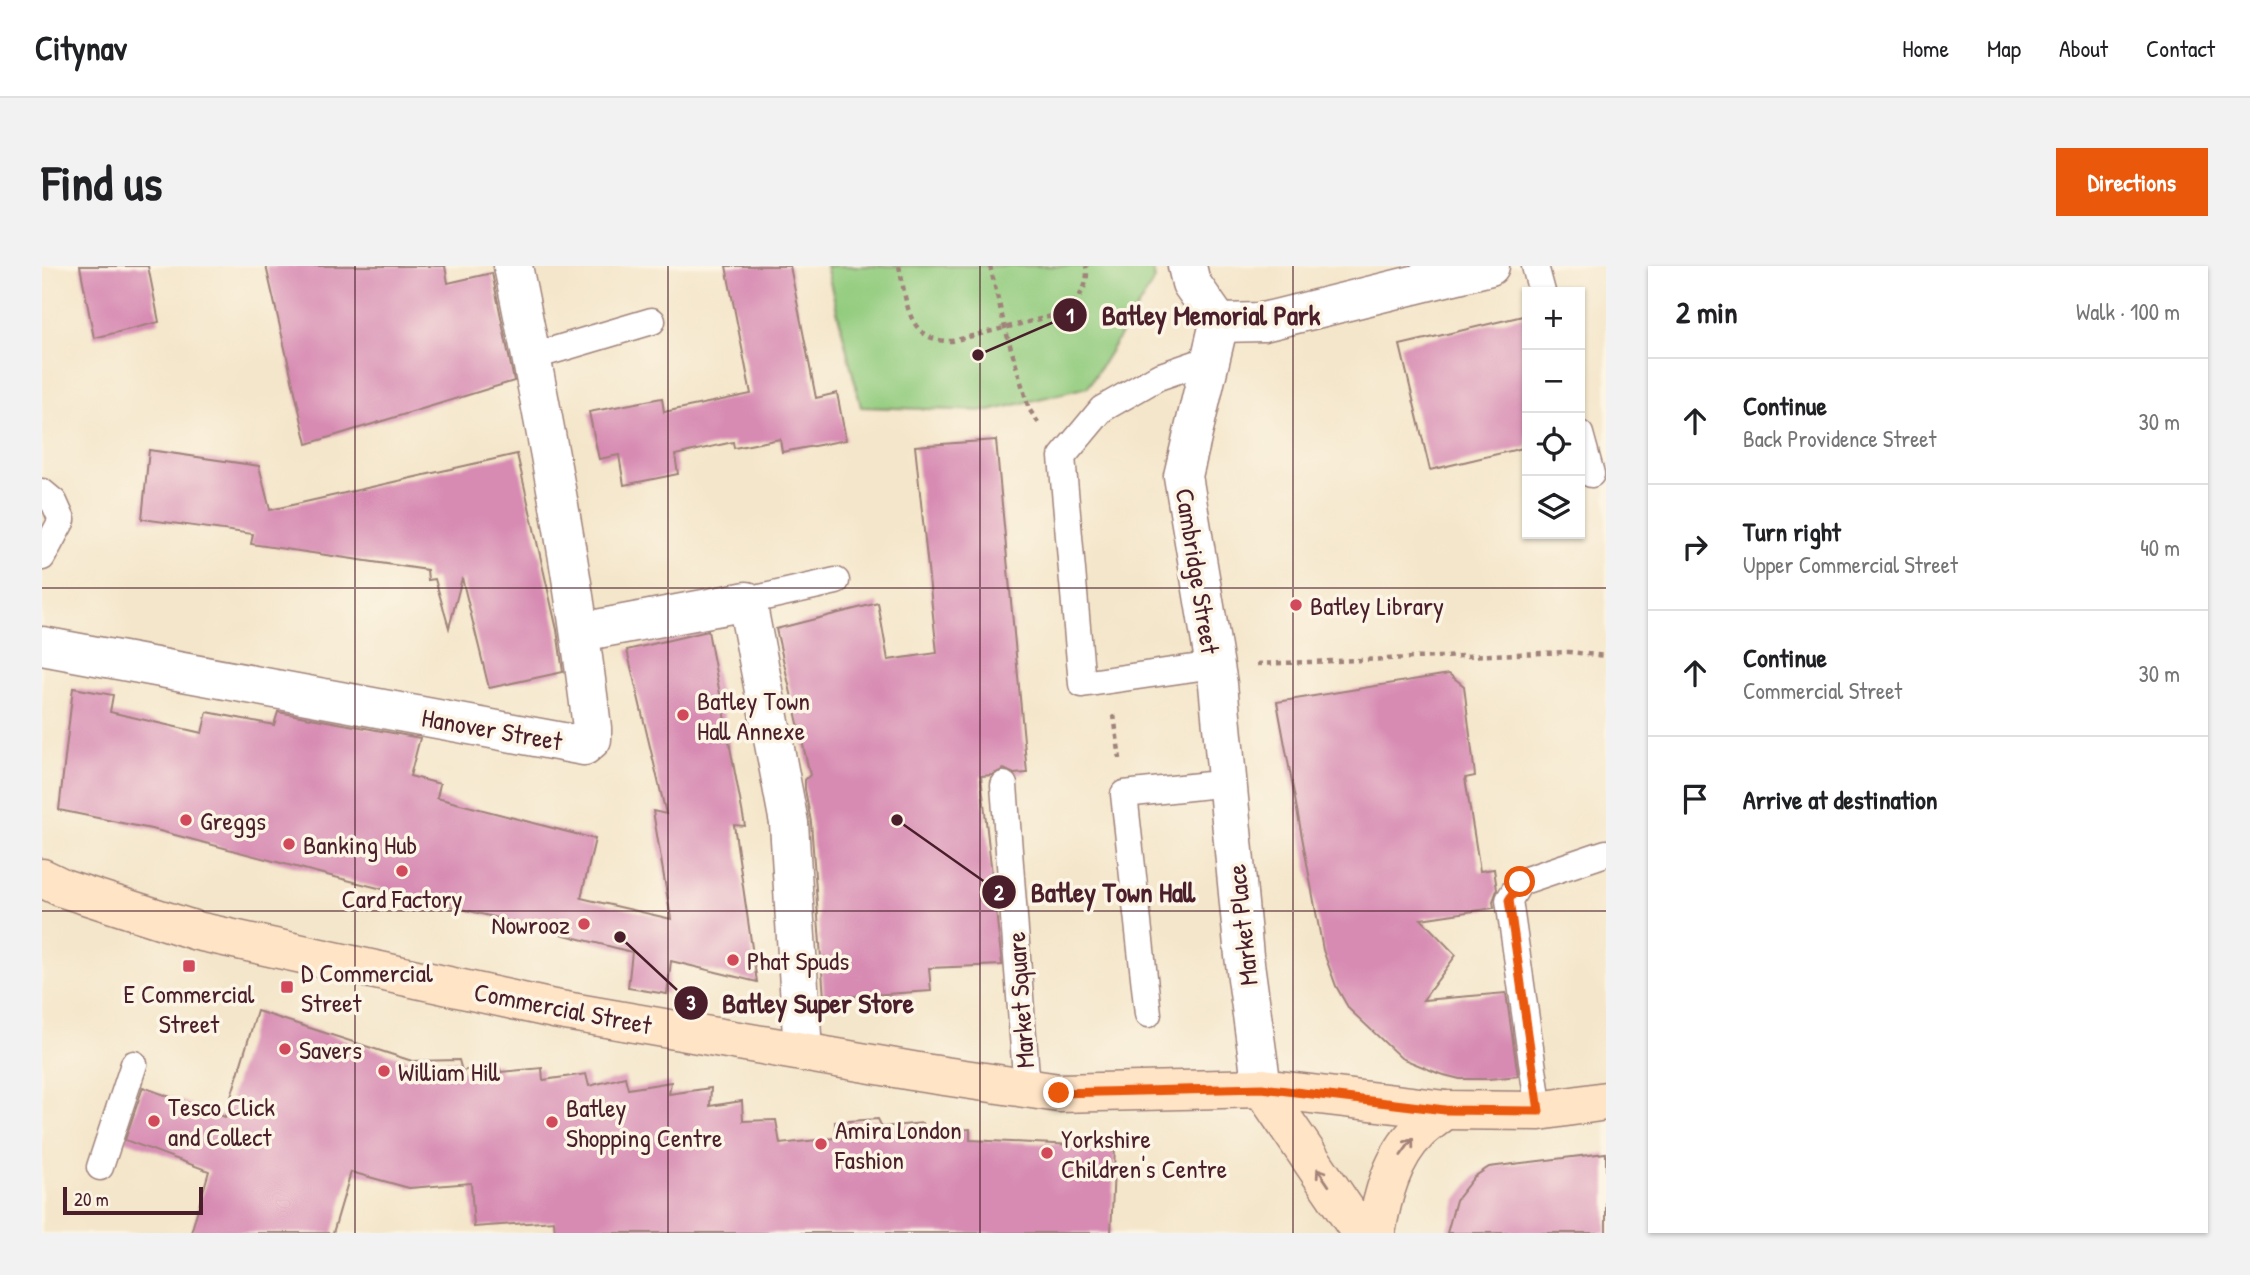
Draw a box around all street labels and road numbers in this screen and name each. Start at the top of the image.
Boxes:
street label: Cambridge Street [1168,486,1229,657]
street label: Hanover Street [419,699,566,759]
street label: Market Place [1218,863,1266,987]
street label: Market Square [998,931,1042,1069]
street label: Commercial Street [471,974,656,1043]

